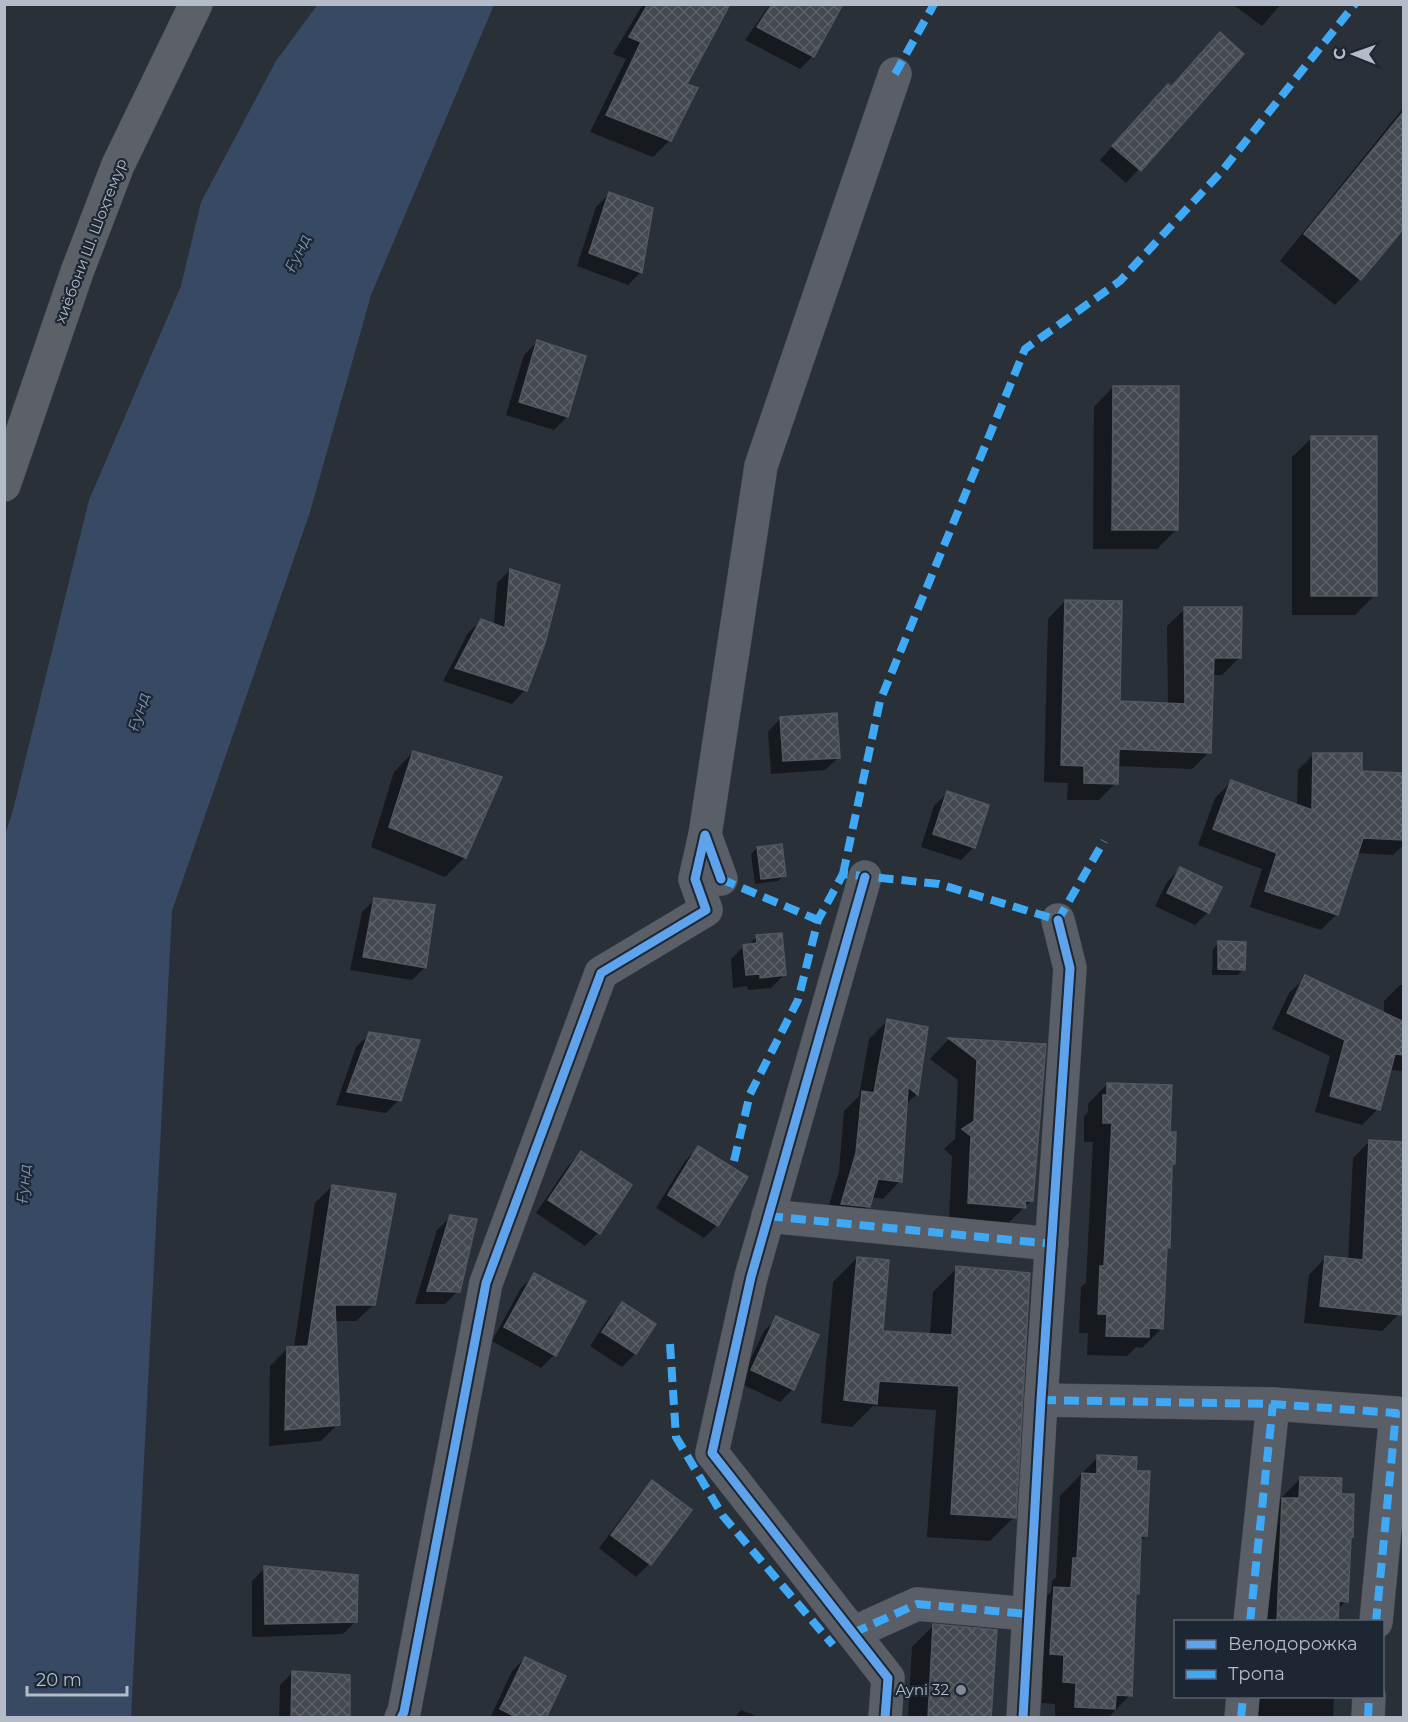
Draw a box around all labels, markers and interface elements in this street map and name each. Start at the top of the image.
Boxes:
north arrow [1324,24,1384,84]
text: С [1330,47,1349,60]
street label: хиёбони Ш. Шоҳтемур [50,156,131,326]
water label: Ғунд [280,231,315,275]
water label: Ғунд [124,690,153,734]
water label: Ғунд [13,1163,34,1205]
legend [1174,1620,1384,1698]
text: Велодорожка [1228,1633,1357,1655]
scale bar [27,1659,128,1697]
text: Тропа [1228,1663,1285,1685]
text: 20 m [36,1669,82,1691]
place label: Ayni 32 [895,1680,949,1699]
marker: Ayni 32 [954,1683,968,1697]

